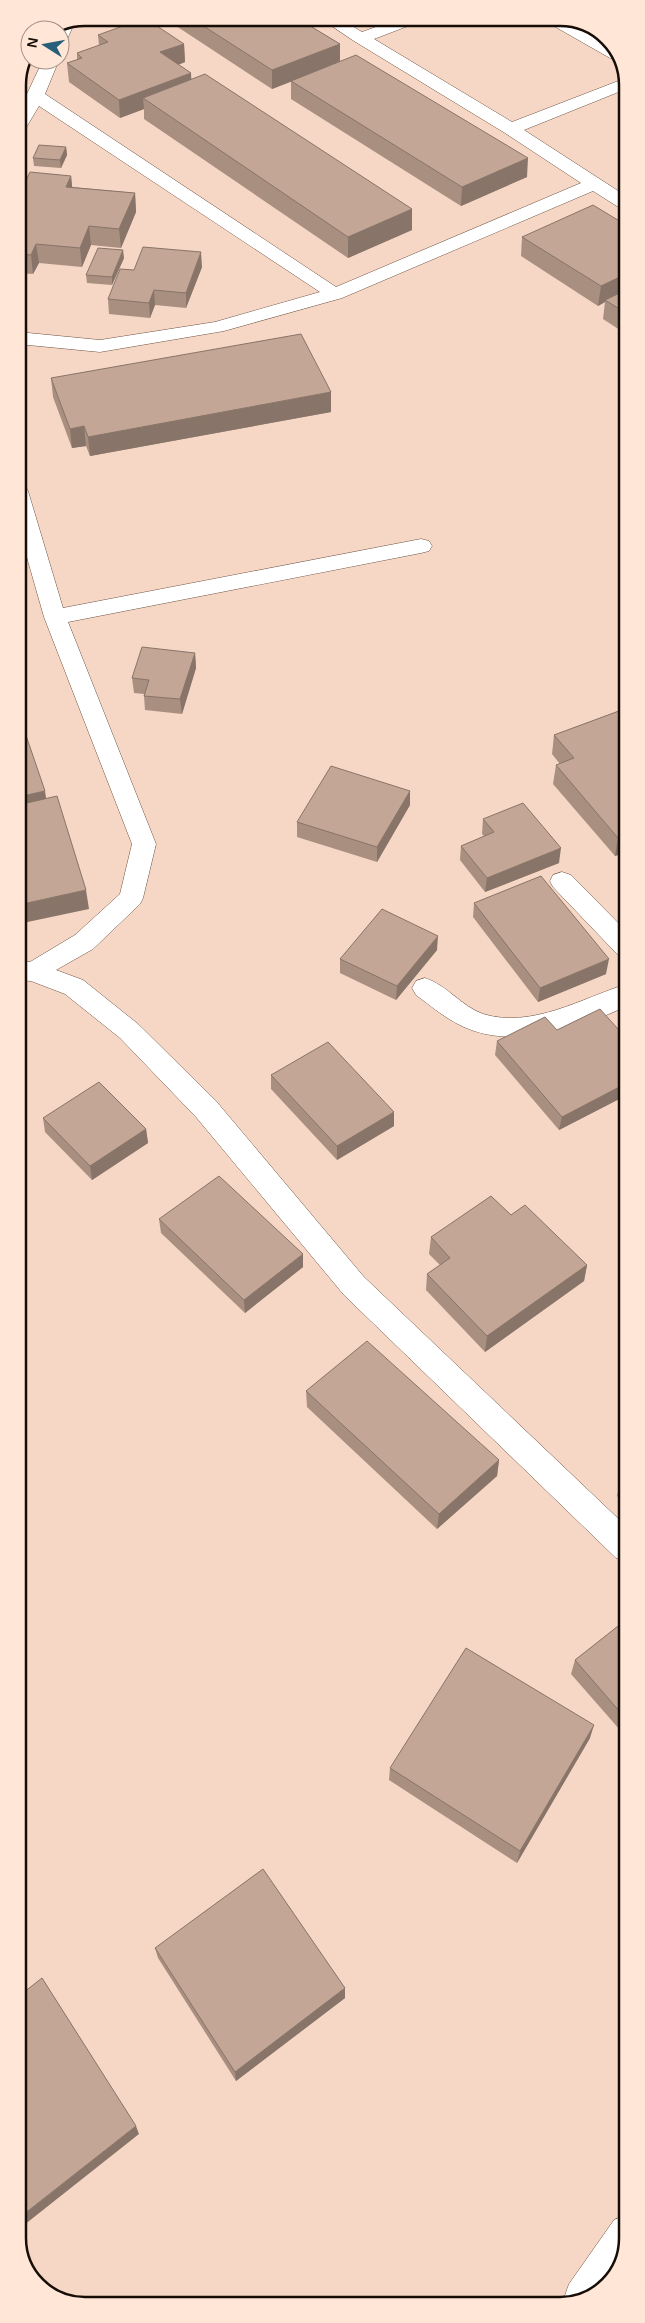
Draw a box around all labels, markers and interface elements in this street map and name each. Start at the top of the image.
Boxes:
north arrow [20,20,70,70]
text: N [23,36,41,49]

